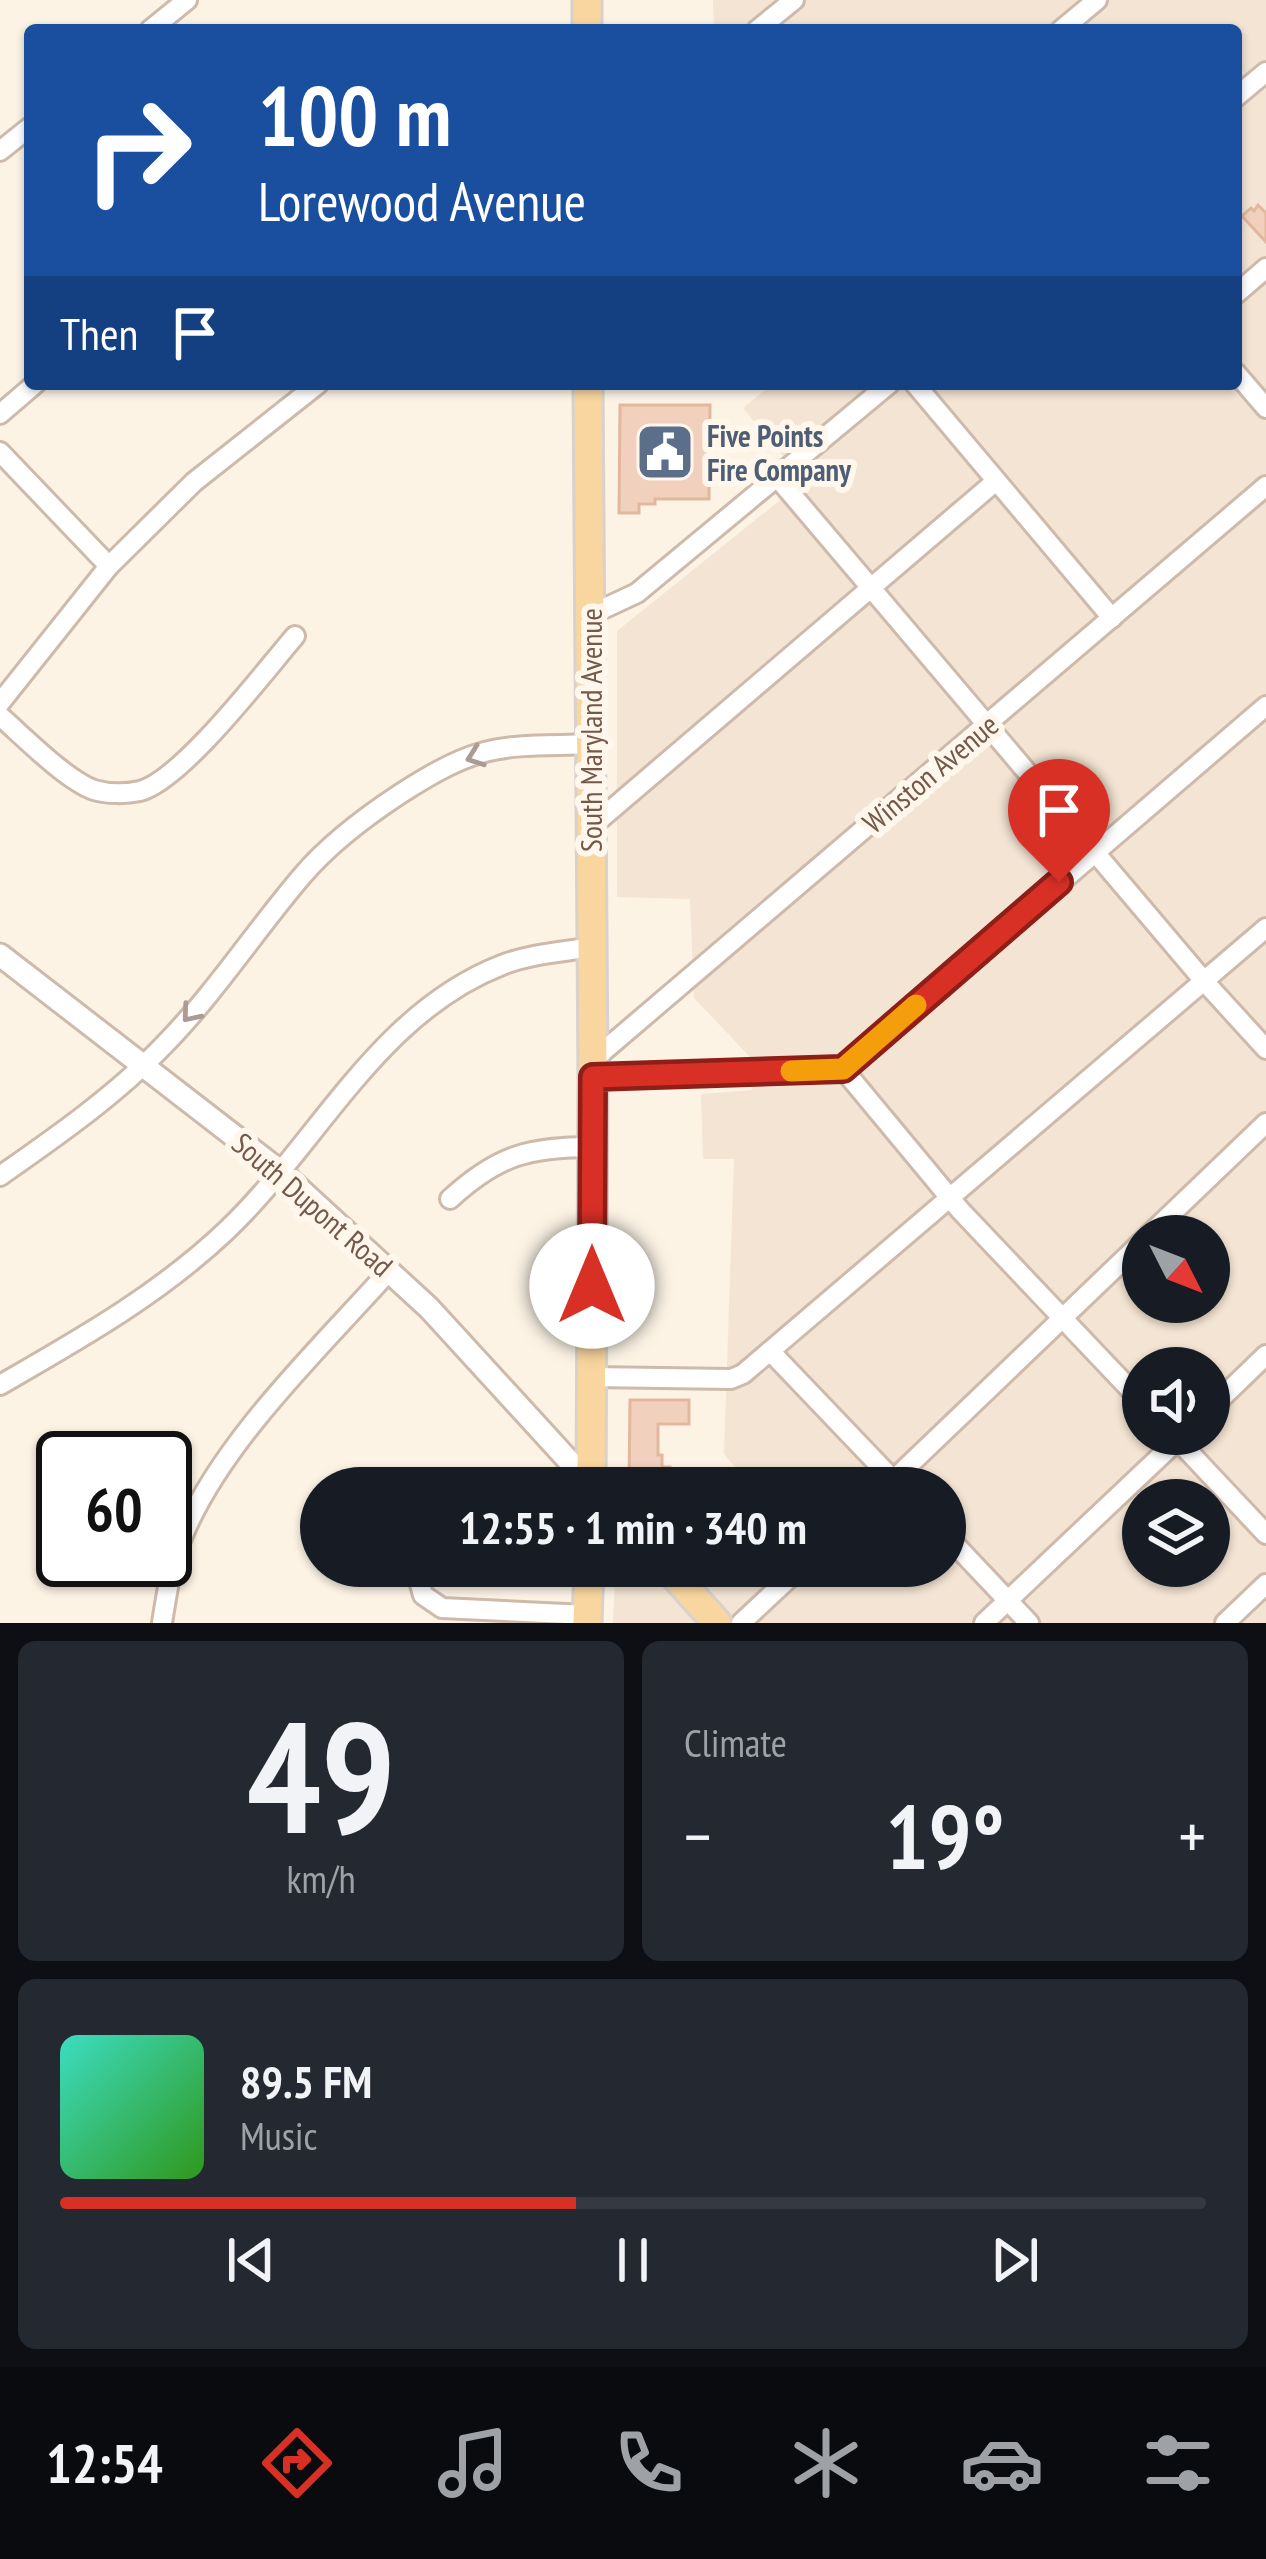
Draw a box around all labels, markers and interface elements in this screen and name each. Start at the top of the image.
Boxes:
text: 100 m [258,60,451,169]
icon: right [60,72,216,228]
text: Lorewood Avenue [258,166,586,236]
icon: arrive [162,300,228,366]
text: Then [60,304,138,362]
place label: Five Points Fire Company [707,416,852,489]
public building icon: Five Points Fire Company [634,421,696,483]
street label: South Maryland Avenue [571,608,610,852]
street label: Winston Avenue [854,705,1006,841]
one-way arrow [465,743,486,767]
pin [1008,759,1110,882]
icon: arrive [1026,777,1092,843]
one-way arrow [183,1000,205,1022]
street label: South Dupont Road [225,1124,401,1284]
north arrow [1122,1215,1230,1323]
map controls [1122,1215,1230,1587]
position arrow [529,1223,655,1349]
button: sound [1122,1347,1230,1455]
speed limit sign: 60 [36,1431,192,1587]
button: layers [1122,1479,1230,1587]
text: 12:55 · 1 min · 340 m [459,1498,807,1556]
text: 49 [246,1674,396,1876]
text: Climate [684,1717,787,1768]
text: 19° [886,1777,1004,1894]
text: − [684,1793,711,1878]
text: + [1179,1793,1206,1878]
text: km/h [286,1853,356,1904]
text: 89.5 FM [240,2052,372,2110]
text: Music [240,2110,317,2161]
icon: previous [218,2227,284,2293]
icon: pause [600,2227,666,2293]
icon: next [982,2227,1048,2293]
icon: directions [255,2421,339,2505]
icon: music [431,2421,515,2505]
icon: phone [607,2421,691,2505]
icon: climate [784,2421,868,2505]
icon: car [960,2421,1044,2505]
icon: filters [1136,2421,1220,2505]
text: 12:54 [46,2428,163,2498]

